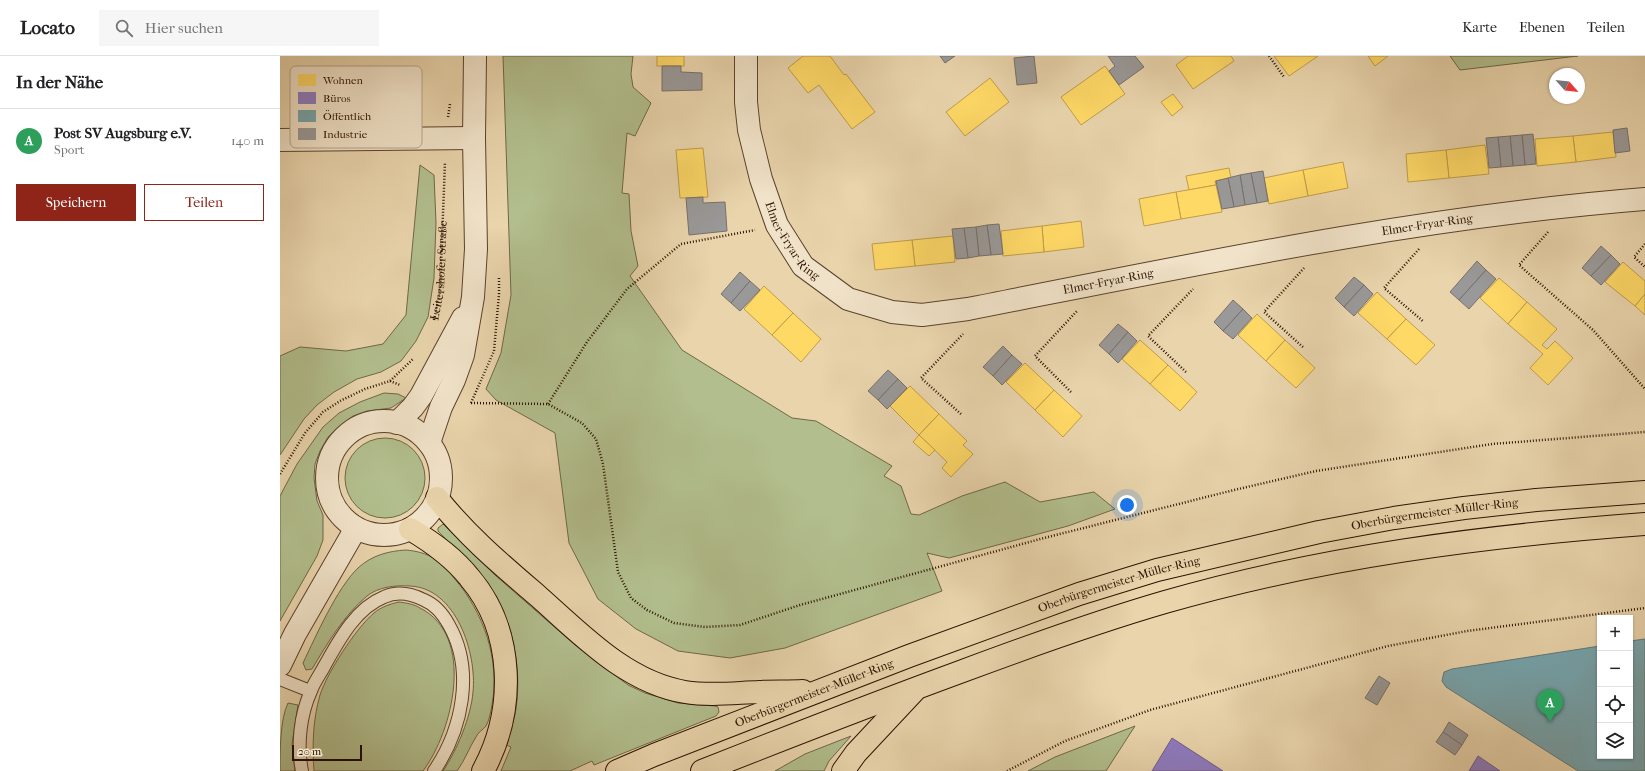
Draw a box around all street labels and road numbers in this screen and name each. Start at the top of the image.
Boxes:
street label: Elmer-Fryar-Ring [762,200,823,283]
street label: Elmer-Fryar-Ring [1381,211,1474,238]
street label: Leitershofer Straße [427,220,450,322]
street label: Elmer-Fryar-Ring [1062,265,1155,297]
street label: Oberbürgermeister-Müller-Ring [1350,495,1520,533]
street label: Oberbürgermeister-Müller-Ring [1036,553,1202,615]
street label: Oberbürgermeister-Müller-Ring [733,656,896,730]

